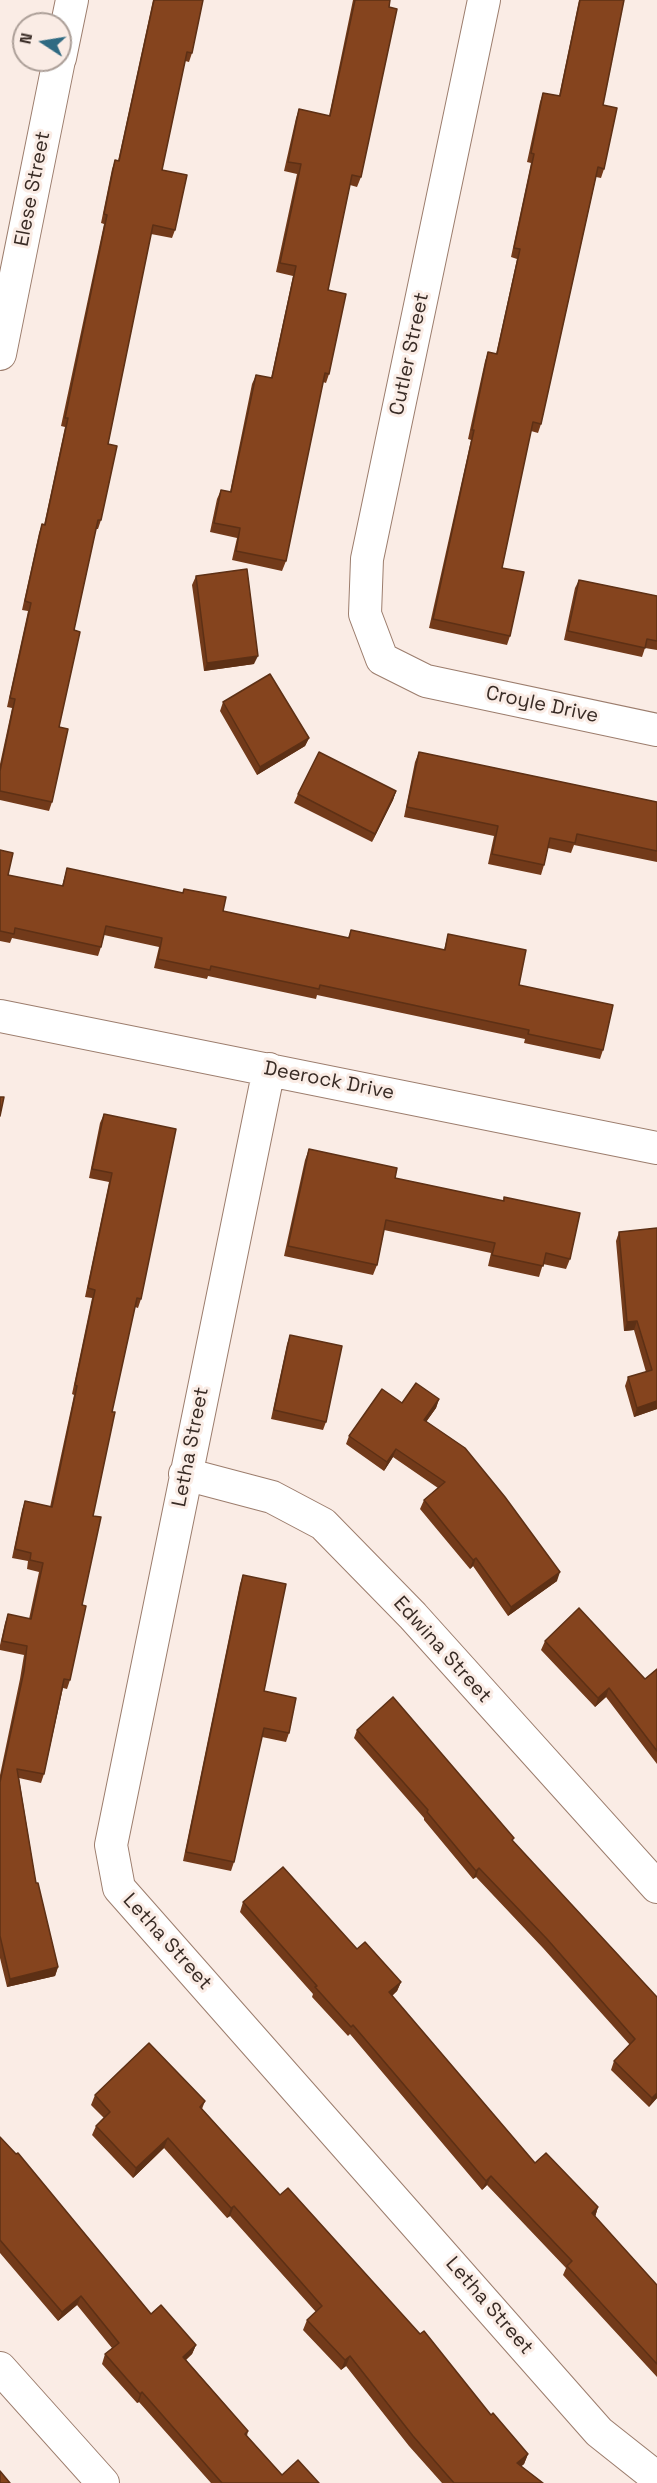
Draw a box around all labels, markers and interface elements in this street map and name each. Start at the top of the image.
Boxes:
north arrow [12,12,72,72]
text: N [14,31,37,46]
street label: Elese Street [10,129,56,249]
street label: Cutler Street [385,290,435,418]
street label: Croyle Drive [484,681,600,729]
street label: Deerock Drive [262,1057,396,1105]
street label: Letha Street [168,1385,214,1509]
street label: Edwina Street [388,1592,496,1708]
street label: Letha Street [117,1889,217,1995]
street label: Letha Street [440,2252,538,2360]

